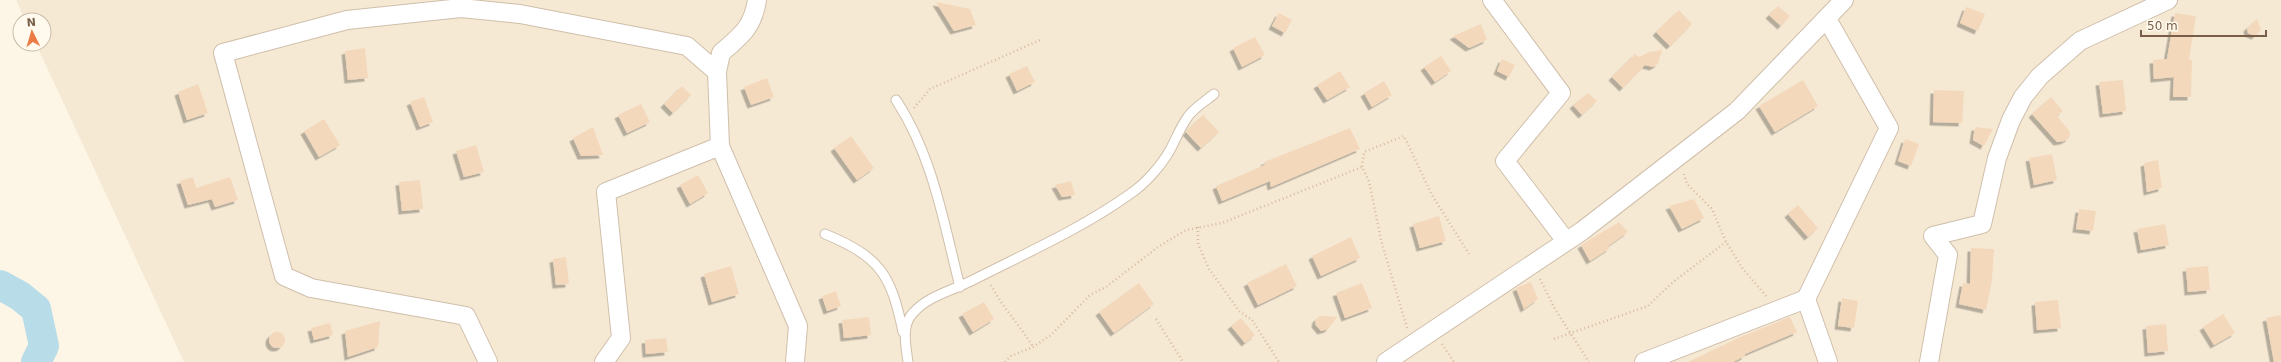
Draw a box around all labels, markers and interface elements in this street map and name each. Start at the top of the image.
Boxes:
north arrow [12,12,52,52]
scale bar [2141,12,2266,38]
text: N [26,16,36,29]
text: 50 m [2147,19,2178,33]

